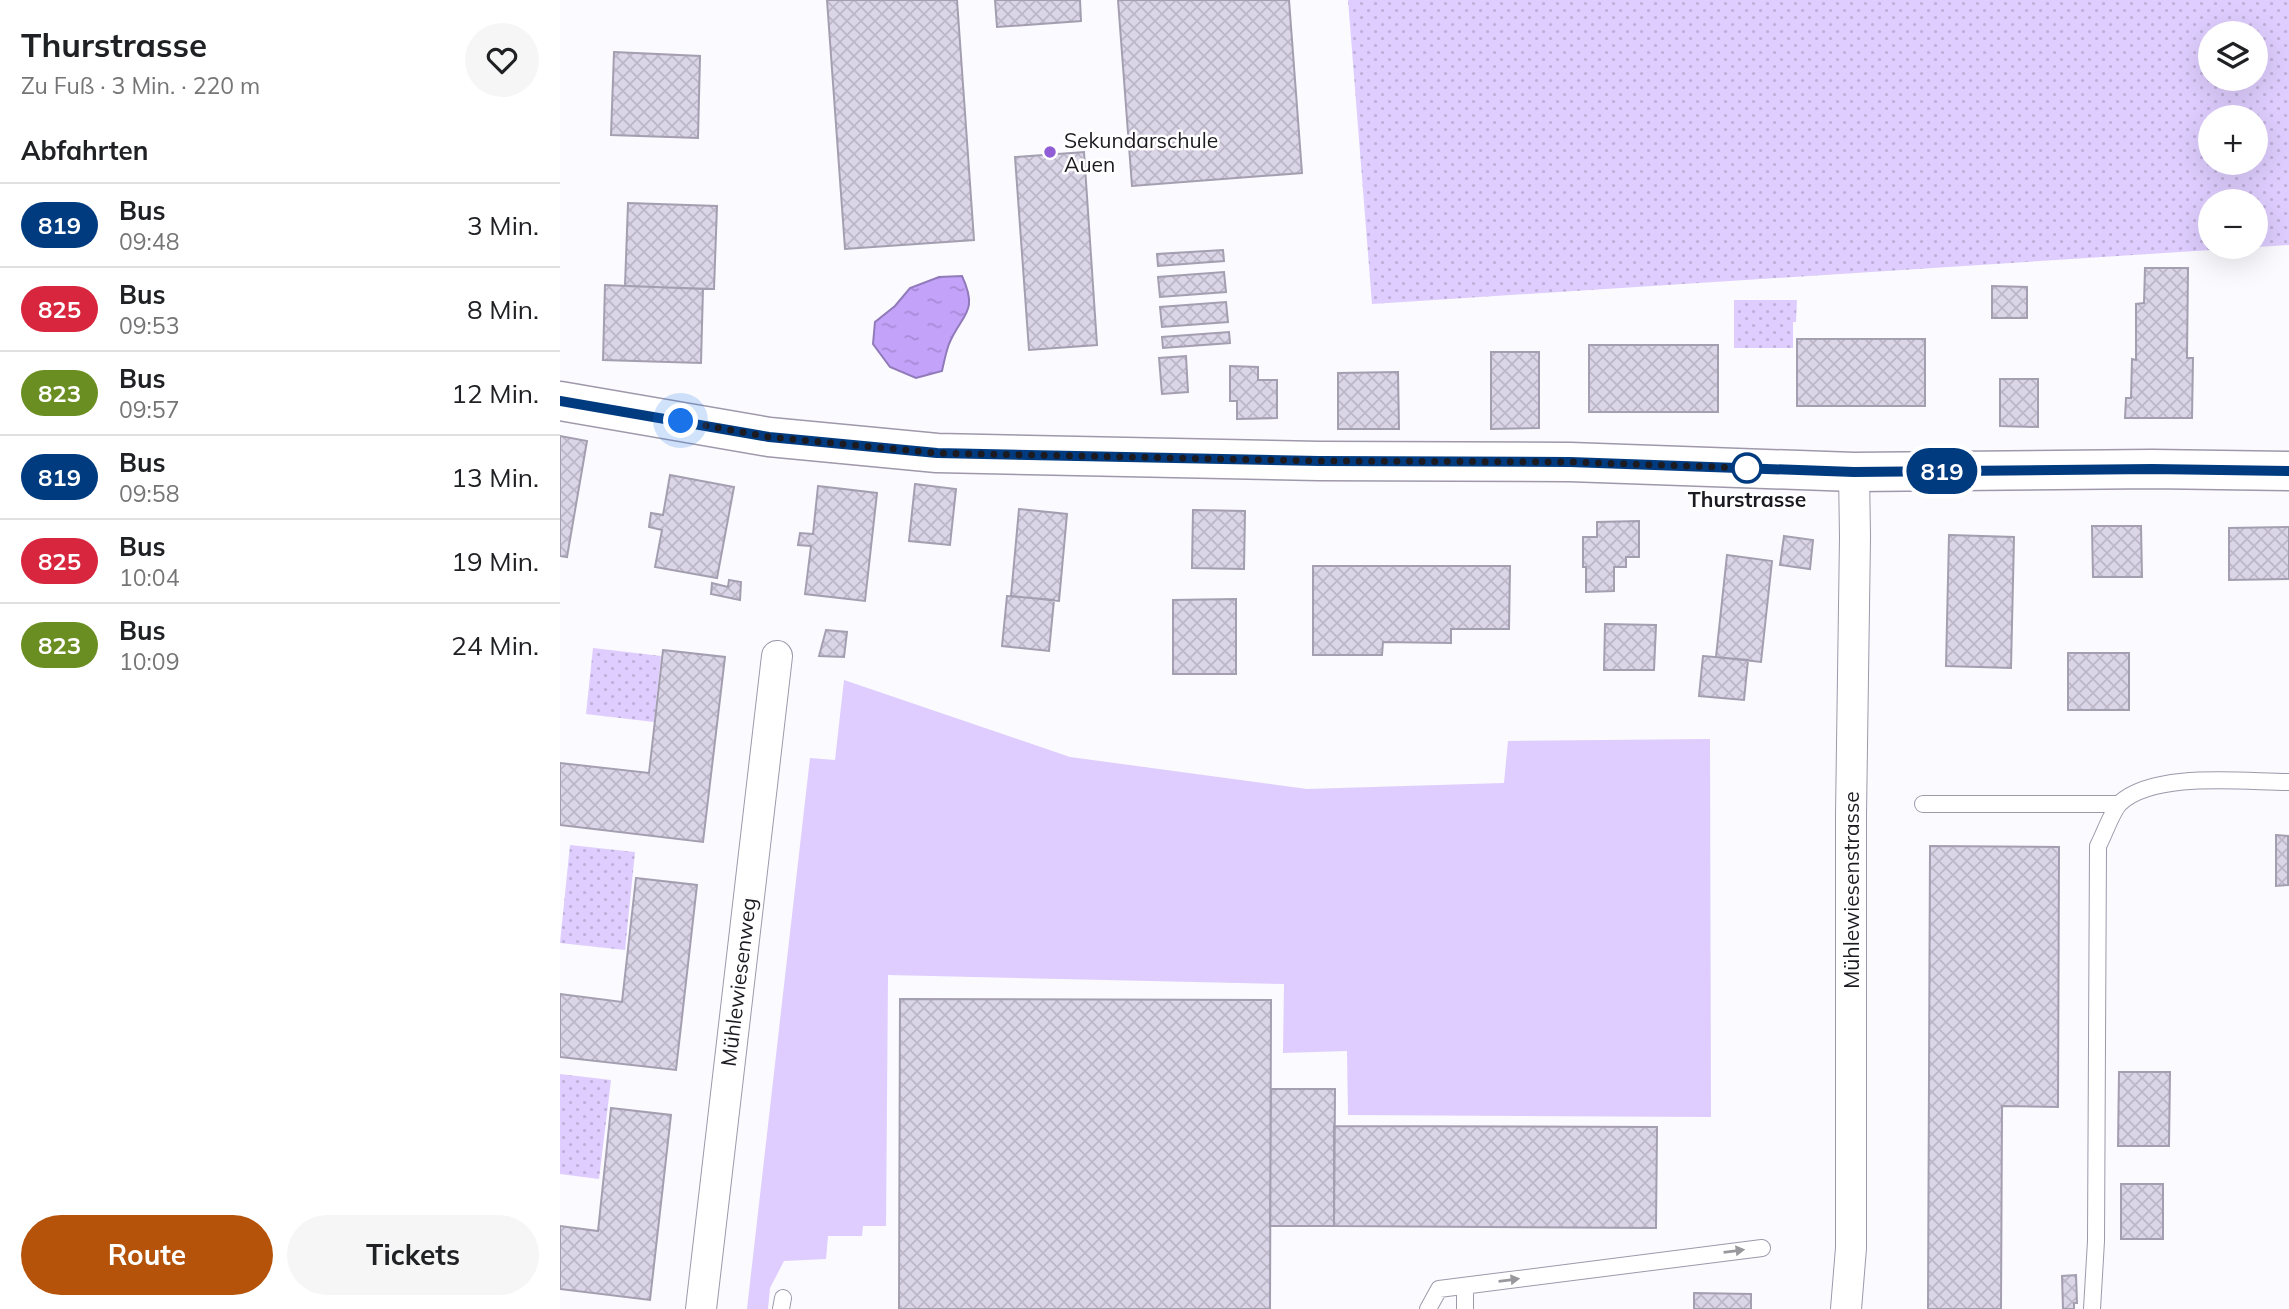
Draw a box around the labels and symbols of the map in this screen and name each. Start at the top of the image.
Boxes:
place label: Sekundarschule Auen [1064,127,1218,177]
marker: Sekundarschule Auen [1042,144,1058,160]
your location [663,403,698,438]
line badge: 819 [1902,448,1982,494]
marker: Thurstrasse [1732,453,1762,483]
place label: Thurstrasse [1688,486,1806,512]
street label: Mühlewiesenstrasse [1838,791,1864,989]
street label: Mühlewiesenweg [715,896,761,1068]
one-way arrow [1724,1246,1746,1257]
one-way arrow [1498,1275,1520,1286]

